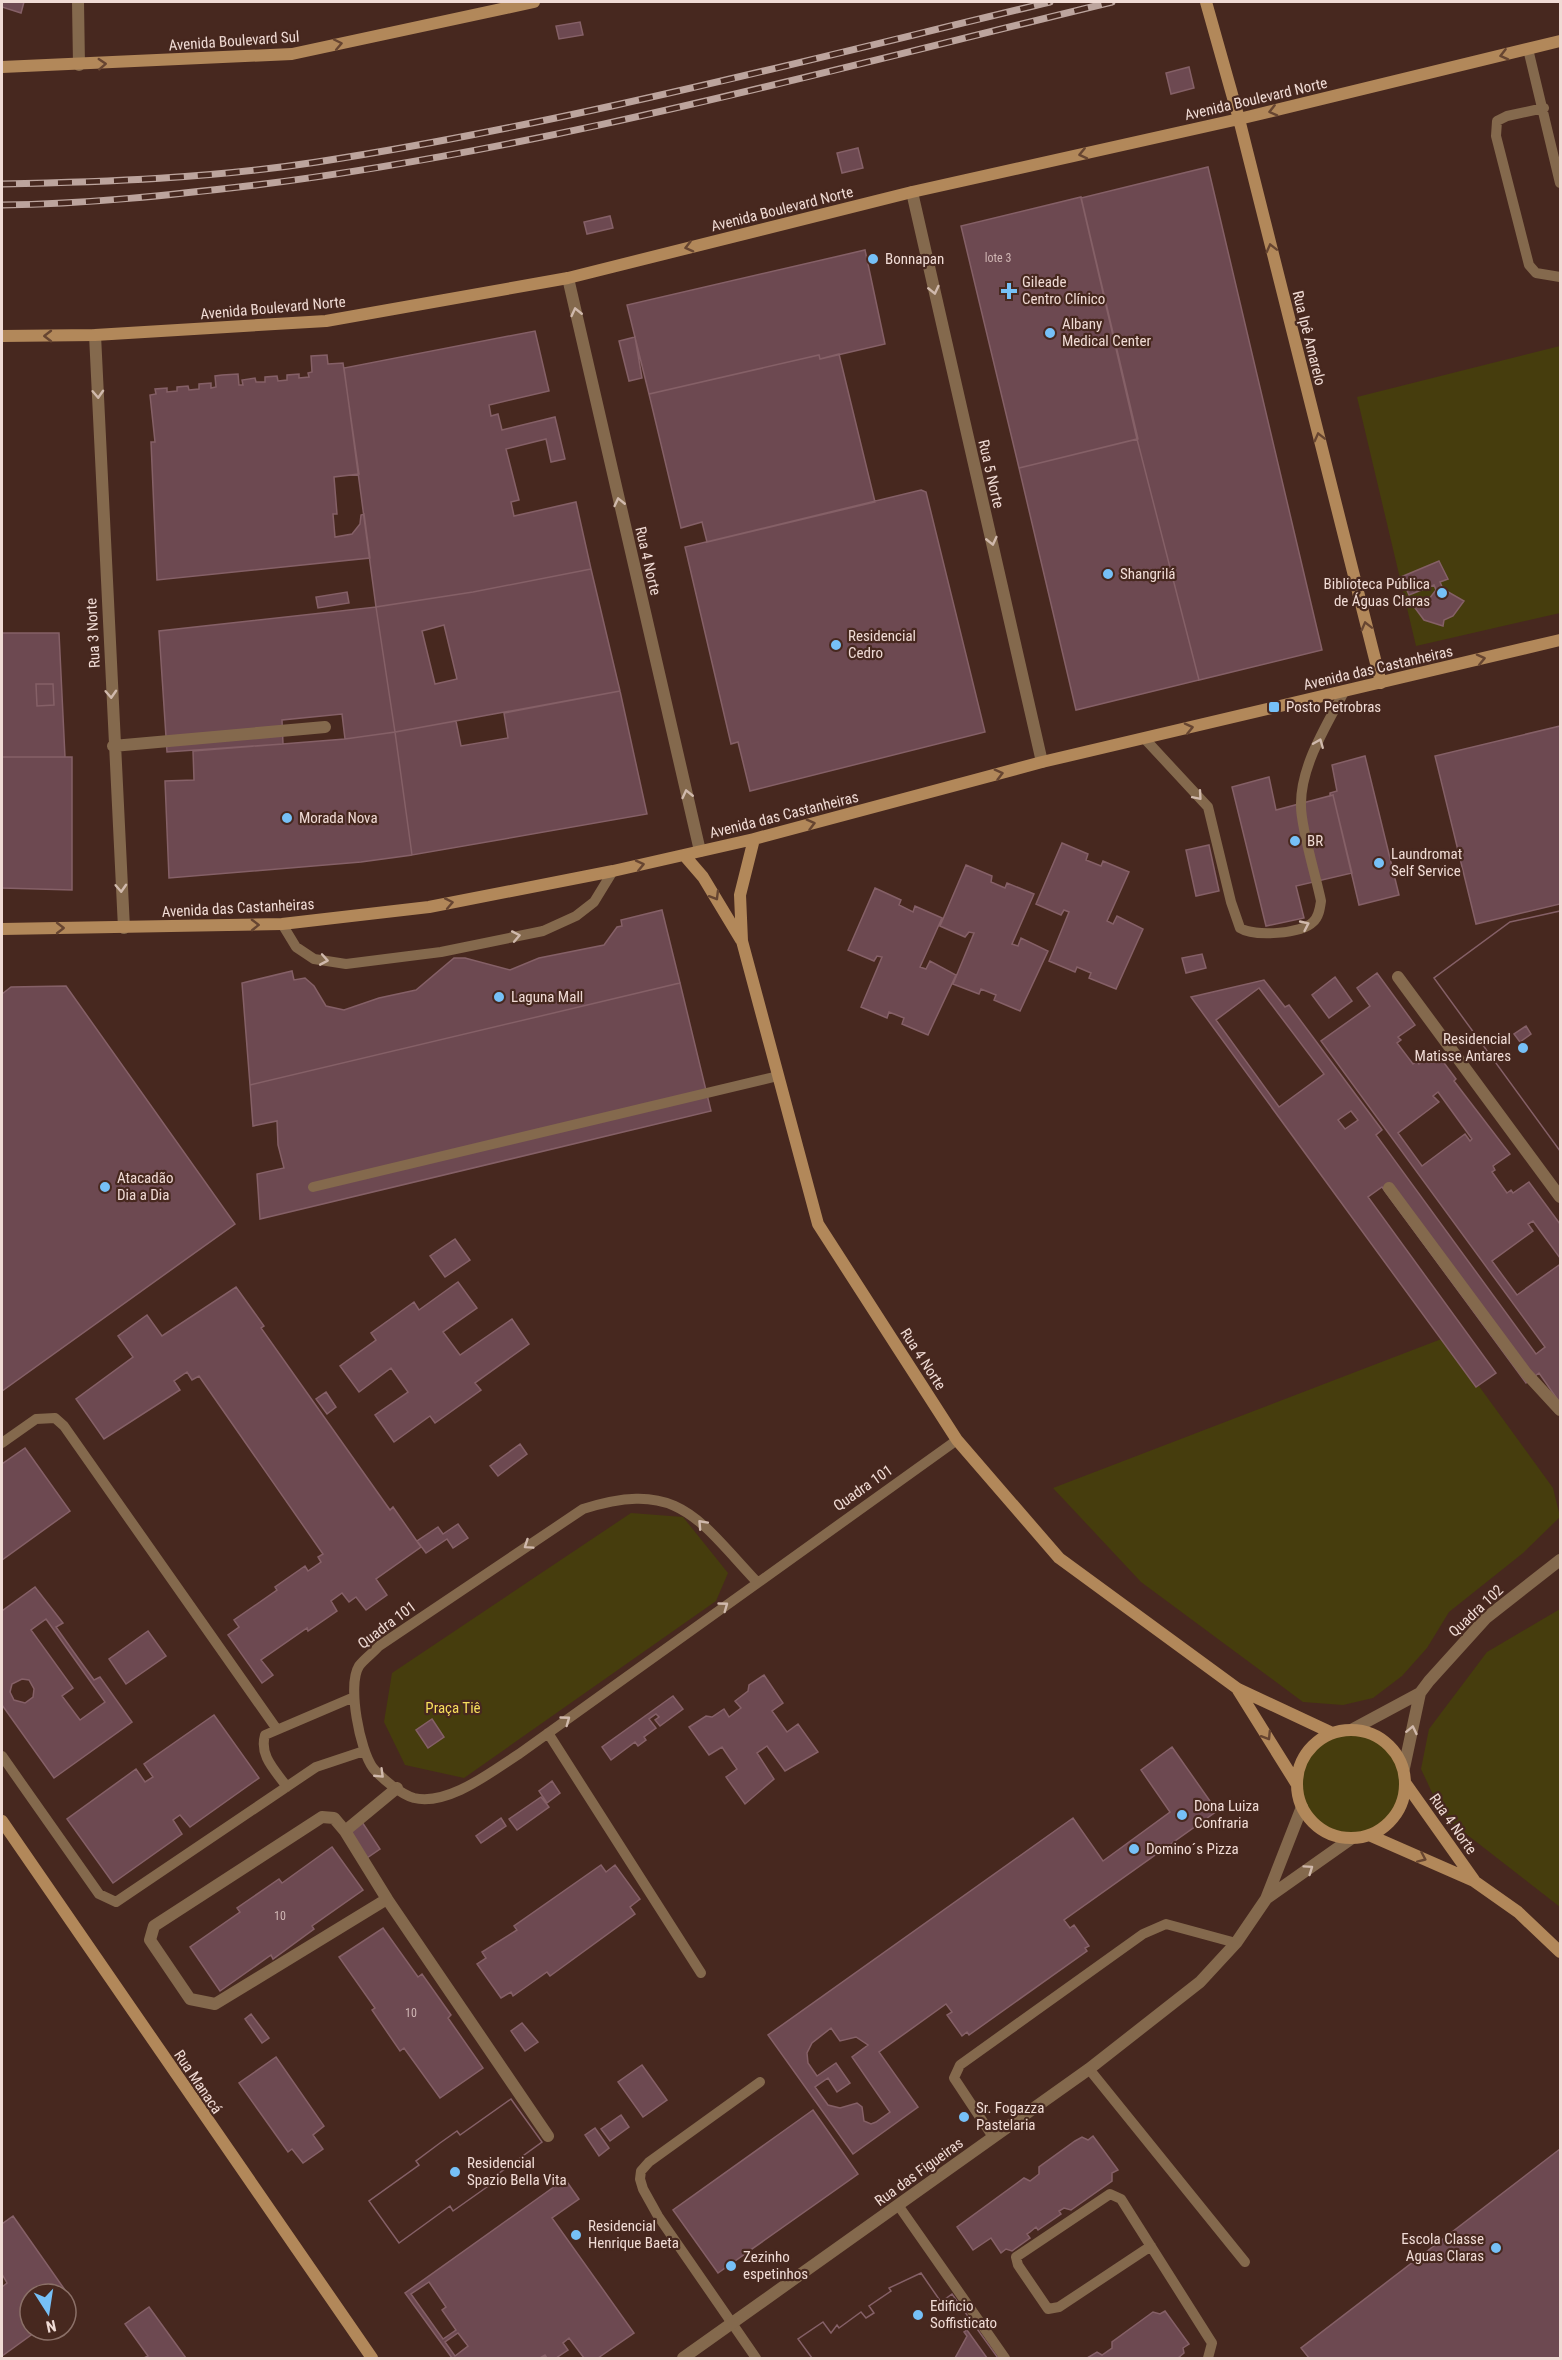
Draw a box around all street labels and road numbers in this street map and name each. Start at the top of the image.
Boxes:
street label: Avenida Boulevard Sul [168,27,300,55]
street label: Avenida Boulevard Norte [1183,74,1329,124]
street label: Avenida Boulevard Norte [709,183,855,235]
street label: Rua Ipê Amarelo [1289,289,1329,387]
street label: Avenida Boulevard Norte [200,293,346,323]
street label: Rua 5 Norte [974,438,1008,510]
street label: Rua 4 Norte [631,525,665,597]
street label: Rua 3 Norte [82,598,104,668]
street label: Avenida das Castanheiras [1302,642,1455,694]
street label: Avenida das Castanheiras [708,788,860,842]
street label: Avenida das Castanheiras [161,895,315,921]
street label: Rua 4 Norte [896,1325,950,1393]
street label: Quadra 101 [830,1461,896,1515]
street label: Quadra 102 [1445,1581,1507,1641]
street label: Quadra 101 [354,1597,420,1653]
street label: Rua 4 Norte [1426,1790,1480,1858]
street label: Rua Manacá [170,2047,226,2117]
street label: Rua das Figueiras [871,2134,967,2210]

